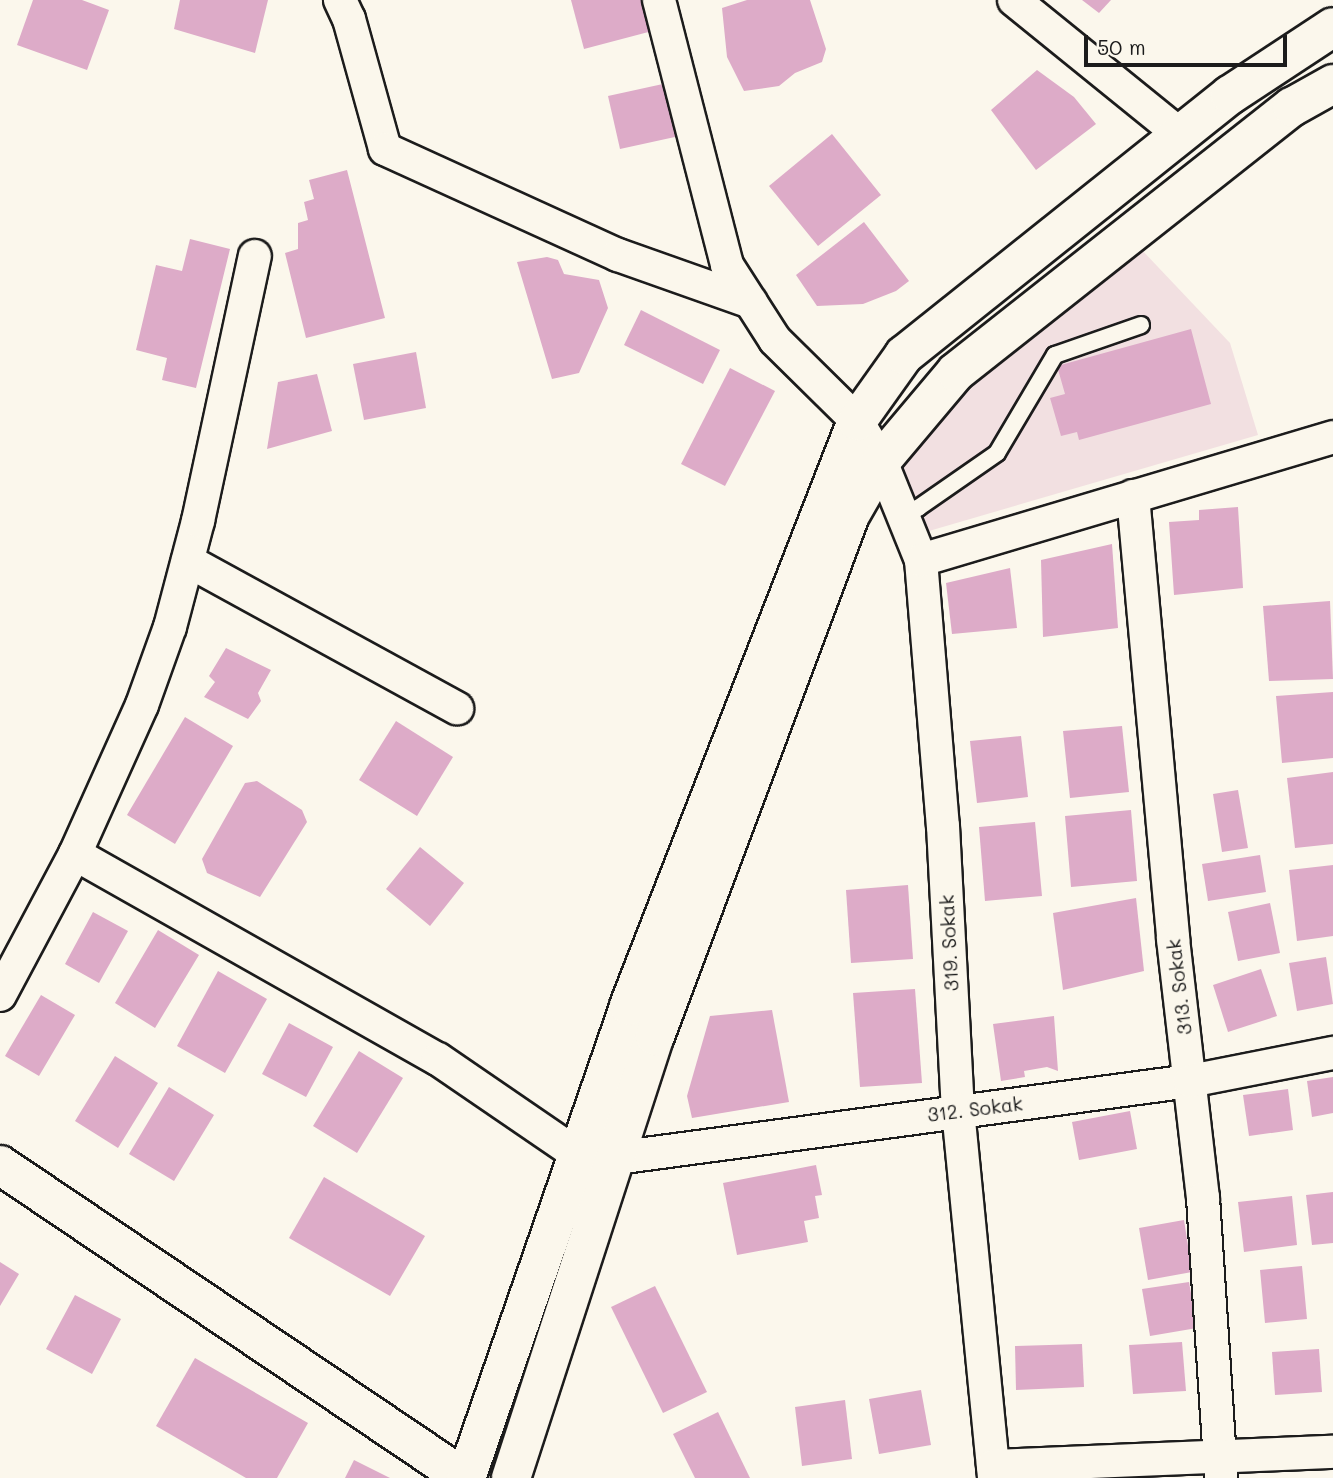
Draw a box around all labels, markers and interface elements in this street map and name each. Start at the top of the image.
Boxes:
scale bar [1088,21,1291,65]
text: 50 m [1097,33,1146,60]
street label: 319. Sokak [935,894,963,992]
street label: 313. Sokak [1162,938,1196,1036]
street label: 312. Sokak [926,1092,1024,1126]

